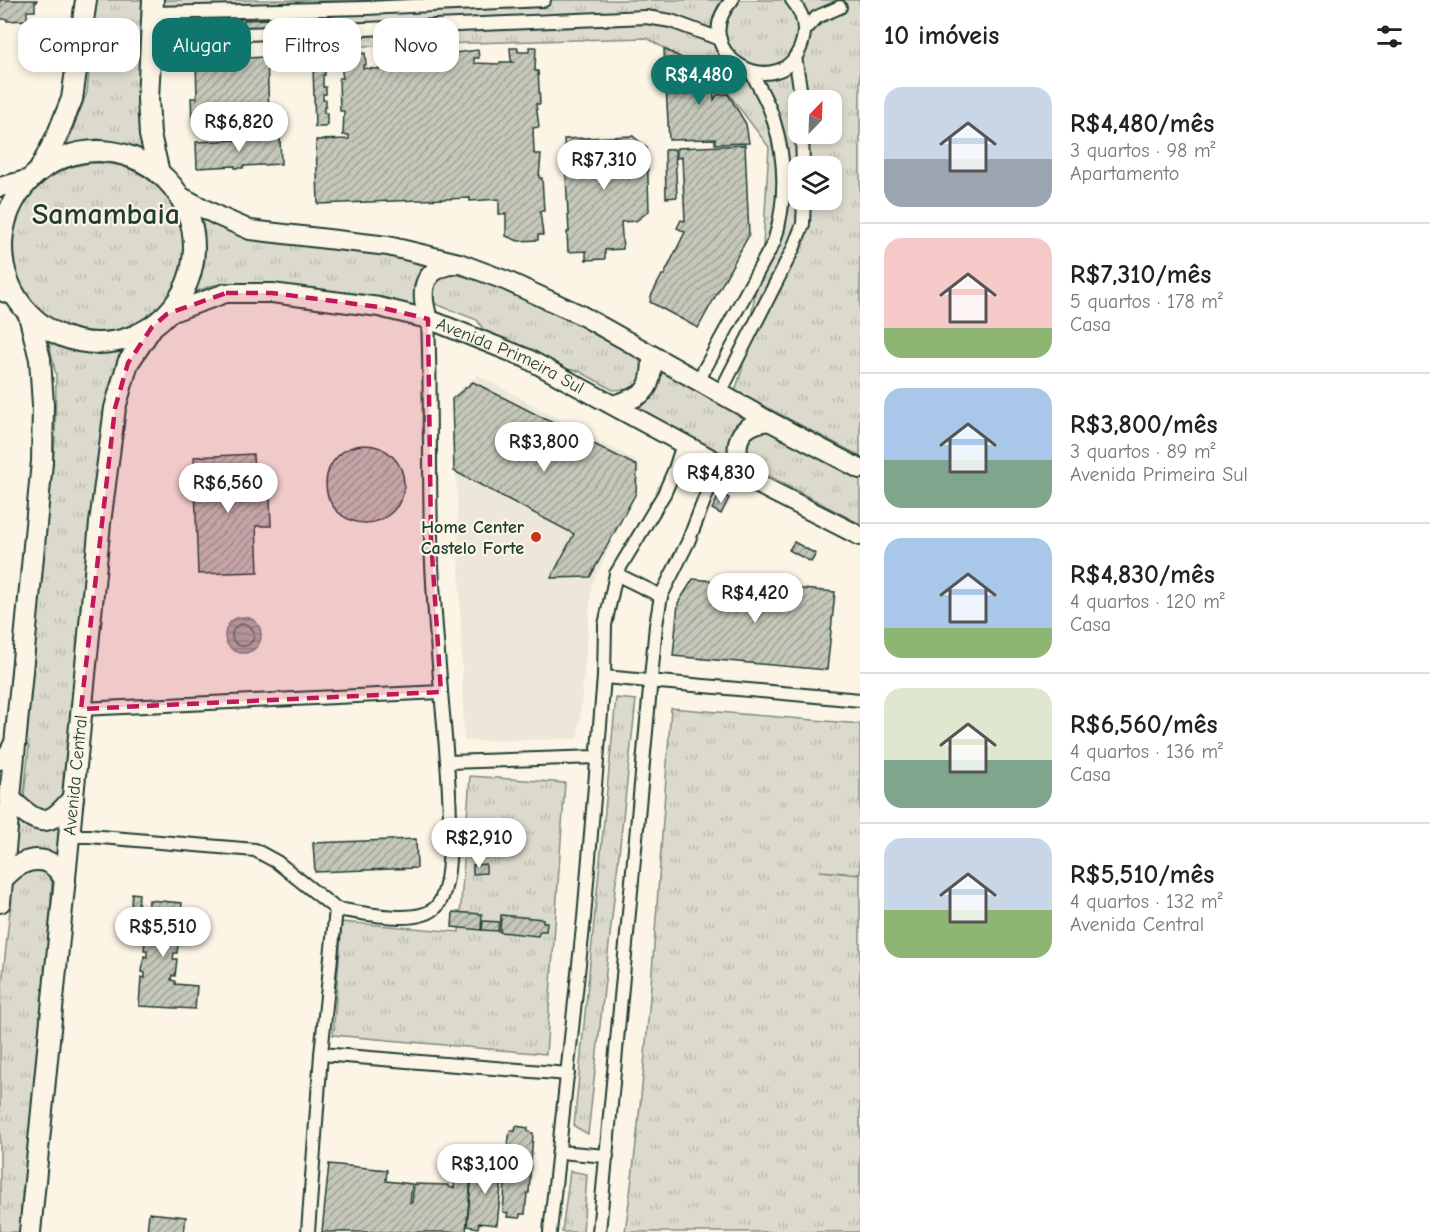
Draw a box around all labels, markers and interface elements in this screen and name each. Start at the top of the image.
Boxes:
chip: Comprar [18,18,140,72]
chip: Alugar [152,18,251,72]
chip: Filtros [263,18,361,72]
chip: Novo [373,18,459,72]
icon: filters [1373,20,1406,53]
text: 10 imóveis [884,21,999,51]
pin: R$4,480 [644,55,754,106]
text: R$4,480 [665,63,733,86]
north arrow [788,90,842,144]
map controls [788,90,842,210]
pin: R$6,820 [184,102,294,153]
text: R$4,480/mês [1070,109,1214,139]
text: R$6,820 [204,110,274,133]
icon: home [932,111,1004,183]
text: 3 quartos · 98 m² [1070,139,1216,162]
pin: R$7,310 [549,140,659,191]
text: R$7,310 [571,148,637,171]
button: layers [788,156,842,210]
text: Apartamento [1070,162,1179,185]
district label: Samambaia [32,197,180,232]
text: R$7,310/mês [1070,260,1211,290]
icon: home [932,262,1004,334]
text: 5 quartos · 178 m² [1070,290,1223,313]
street label: Avenida Primeira Sul [433,313,588,398]
text: Casa [1070,313,1111,336]
text: R$3,800/mês [1070,410,1218,440]
icon: home [932,412,1004,484]
pin: R$3,800 [489,422,599,473]
text: R$3,800 [509,430,579,453]
text: 3 quartos · 89 m² [1070,440,1216,463]
pin: R$4,830 [666,453,776,504]
text: R$4,830 [687,461,755,484]
pin: R$6,560 [173,463,283,514]
text: Avenida Primeira Sul [1070,463,1248,486]
text: R$6,560 [193,471,263,494]
place label: Home Center Castelo Forte [421,517,525,559]
marker: Home Center Castelo Forte [529,530,543,544]
text: R$4,830/mês [1070,560,1215,590]
icon: home [932,562,1004,634]
pin: R$4,420 [700,573,810,624]
text: R$4,420 [721,581,789,604]
text: 4 quartos · 120 m² [1070,590,1225,613]
text: Casa [1070,613,1111,636]
text: R$6,560/mês [1070,710,1218,740]
icon: home [932,712,1004,784]
street label: Avenida Central [59,714,91,836]
text: 4 quartos · 136 m² [1070,740,1223,763]
text: Casa [1070,763,1111,786]
pin: R$2,910 [424,818,534,869]
text: R$2,910 [445,826,513,849]
text: R$5,510/mês [1070,860,1214,890]
icon: home [932,862,1004,934]
text: 4 quartos · 132 m² [1070,890,1223,913]
pin: R$5,510 [108,907,218,958]
text: Avenida Central [1070,913,1204,936]
text: R$5,510 [129,915,197,938]
pin: R$3,100 [430,1144,540,1195]
text: R$3,100 [451,1152,519,1175]

